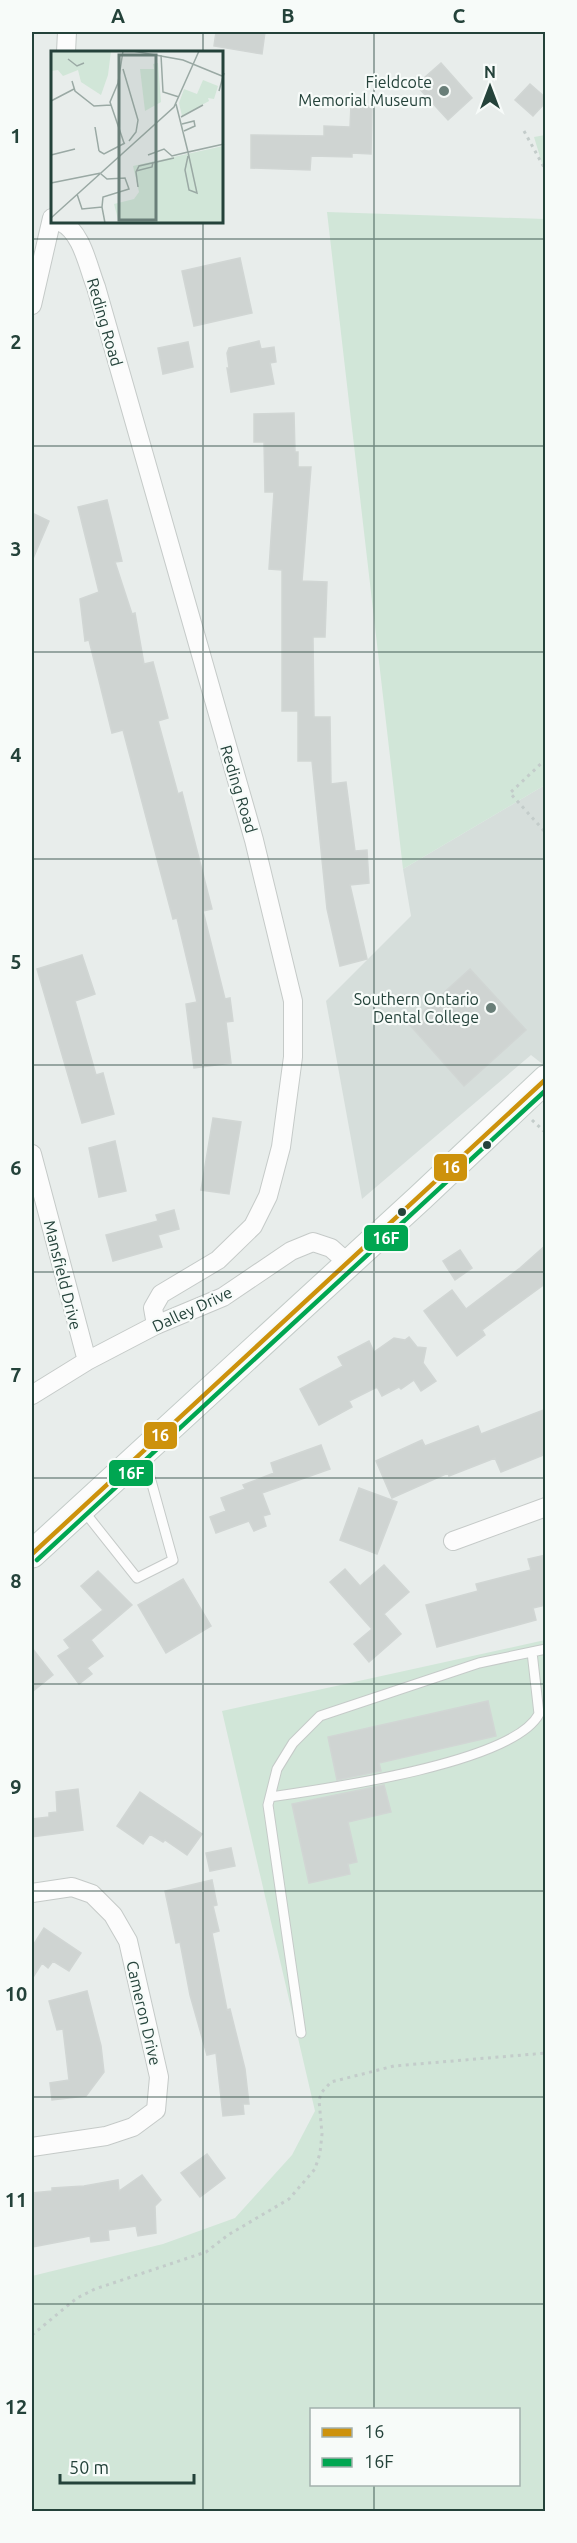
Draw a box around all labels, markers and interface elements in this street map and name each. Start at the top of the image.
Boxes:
text: A [111,4,125,27]
text: B [281,4,295,27]
text: C [453,4,466,27]
inset map [51,51,224,224]
north arrow [460,57,520,117]
text: N [484,63,496,81]
place label: Fieldcote Memorial Museum [298,73,432,109]
marker: Fieldcote Memorial Museum [437,84,451,98]
text: 1 [10,124,22,147]
street label: Reding Road [84,276,126,368]
text: 2 [10,330,22,353]
text: 3 [10,537,22,560]
text: 4 [10,743,22,766]
street label: Reding Road [217,743,261,835]
text: 5 [10,950,22,973]
place label: Southern Ontario Dental College [354,990,479,1026]
marker: Southern Ontario Dental College [484,1001,498,1015]
unlabelled marker [481,1139,493,1151]
line badge: 16 [433,1153,468,1182]
text: 6 [10,1156,22,1179]
text: 16 [442,1158,460,1176]
unlabelled marker [396,1206,408,1218]
street label: Mansfield Drive [41,1218,85,1332]
line badge: 16F [363,1224,409,1252]
text: 16F [372,1229,400,1247]
street label: Dalley Drive [149,1283,235,1335]
text: 7 [10,1363,22,1386]
line badge: 16 [143,1421,178,1450]
text: 16 [151,1426,169,1444]
line badge: 16F [108,1459,154,1487]
text: 16F [117,1464,145,1482]
text: 8 [10,1569,22,1592]
text: 9 [10,1775,22,1798]
street label: Cameron Drive [123,1959,165,2067]
text: 10 [5,1982,27,2005]
text: 11 [5,2188,27,2211]
text: 12 [5,2395,27,2418]
legend [310,2408,520,2486]
text: 16 [364,2421,384,2441]
scale bar [60,2447,194,2485]
text: 16F [364,2451,394,2471]
text: 50 m [69,2457,109,2477]

